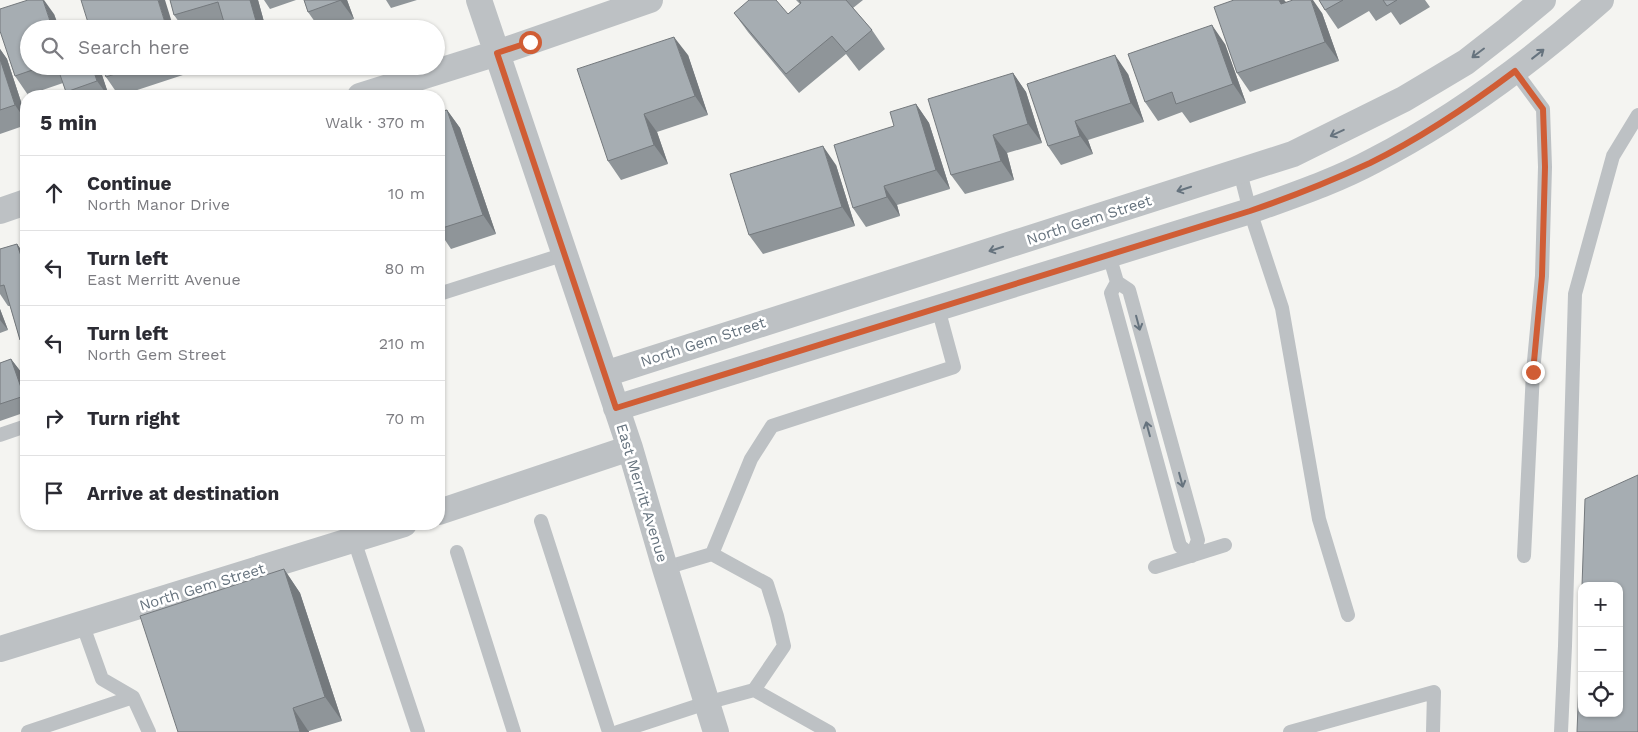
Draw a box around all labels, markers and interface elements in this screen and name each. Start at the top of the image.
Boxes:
search box [20,20,445,75]
route start [519,31,542,54]
icon: search [38,34,66,62]
text: Search here [78,36,189,59]
one-way arrow [1472,47,1485,58]
one-way arrow [1531,49,1545,59]
text: 5 min [40,110,97,135]
text: Walk · 370 m [325,113,425,132]
one-way arrow [1330,129,1345,138]
text: Continue [87,172,171,195]
icon: ahead [40,179,68,207]
text: 10 m [388,184,425,203]
one-way arrow [1177,185,1193,195]
street label: North Gem Street [1024,191,1154,249]
text: North Manor Drive [87,195,230,214]
one-way arrow [989,245,1005,255]
text: Turn left [87,247,168,270]
icon: left [40,254,68,282]
text: 80 m [384,259,425,278]
text: East Merritt Avenue [87,270,241,289]
street label: North Gem Street [638,313,768,371]
one-way arrow [1134,315,1143,331]
text: Turn left [87,322,168,345]
icon: left [40,329,68,357]
text: 210 m [379,334,425,353]
text: North Gem Street [87,345,226,364]
route end [1522,361,1545,384]
icon: right [40,404,68,432]
text: Turn right [87,407,180,430]
text: 70 m [386,409,425,428]
street label: East Merritt Avenue [612,421,672,565]
one-way arrow [1143,422,1153,438]
one-way arrow [1177,472,1187,488]
icon: arrive [40,479,68,507]
text: Arrive at destination [87,482,279,505]
street label: North Gem Street [137,559,268,615]
map controls [1578,582,1623,717]
button: + [1578,582,1623,627]
button: − [1578,627,1623,672]
button: locate [1578,672,1623,717]

